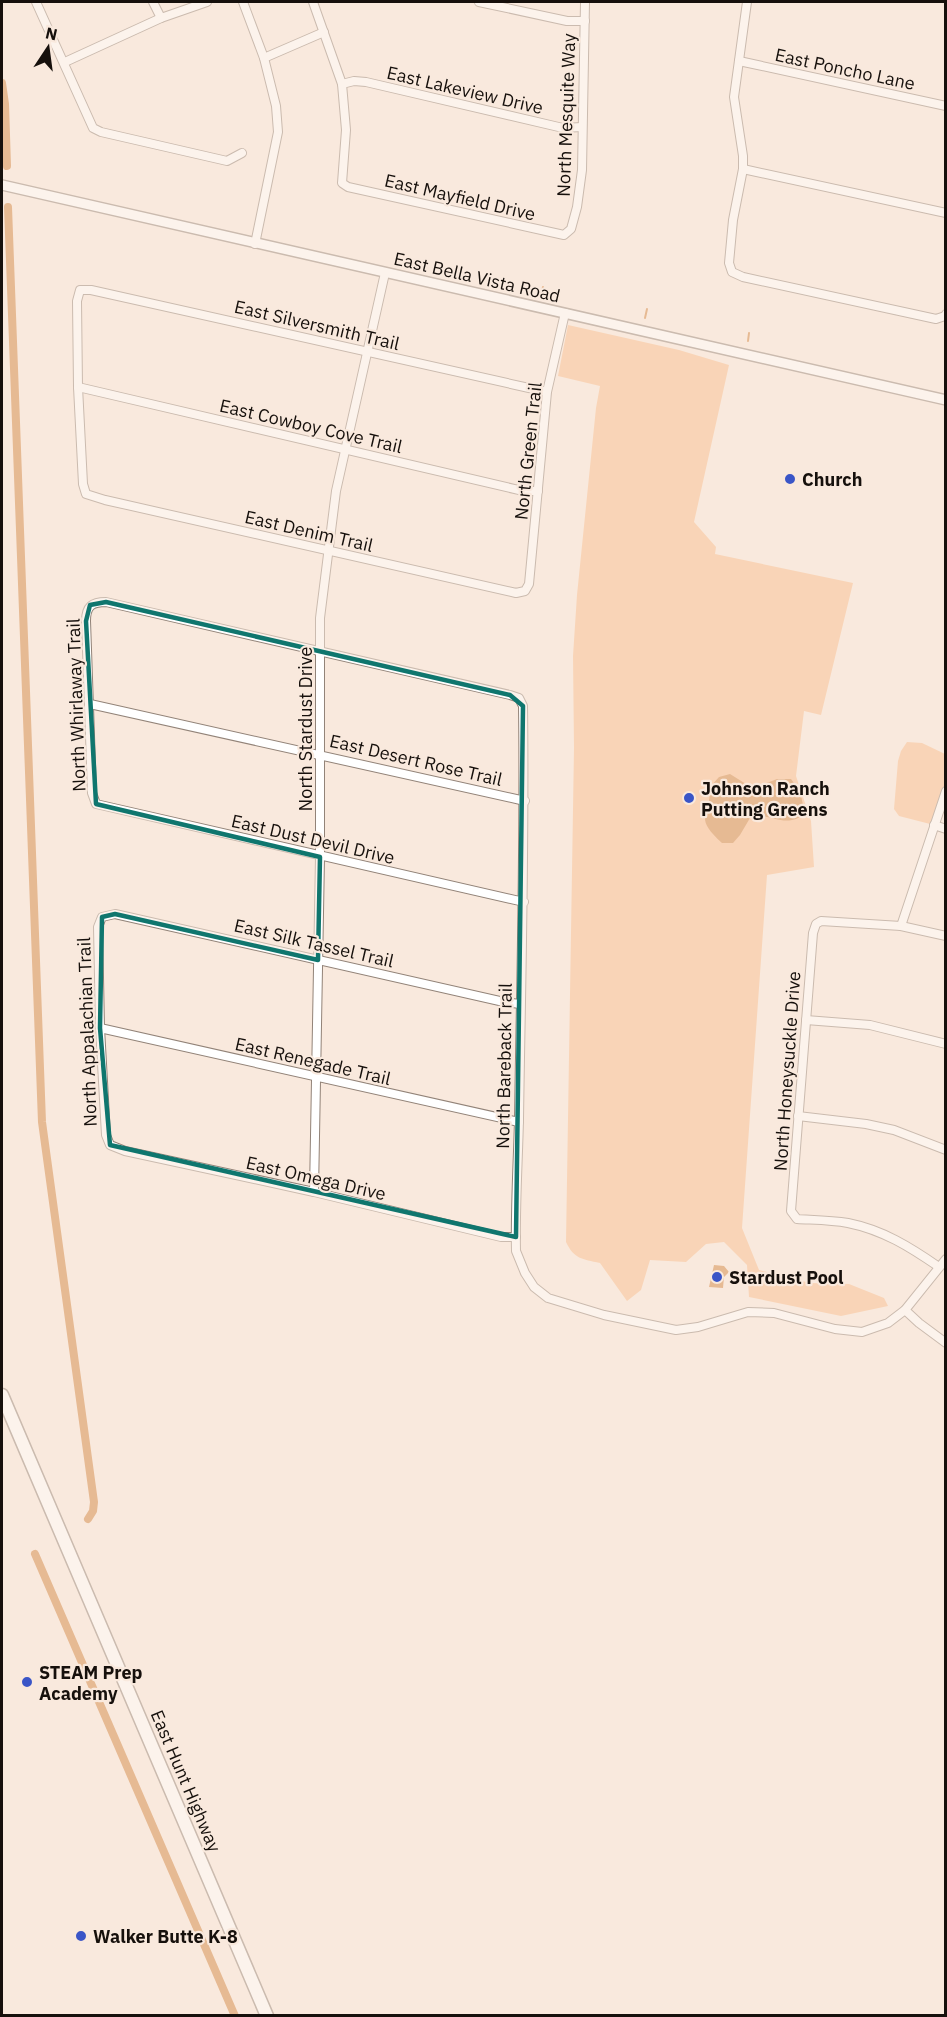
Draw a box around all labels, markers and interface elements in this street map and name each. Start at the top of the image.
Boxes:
north arrow [18,18,78,78]
text: N [43,22,59,44]
street label: North Mesquite Way [552,33,580,197]
street label: East Poncho Lane [773,43,917,95]
street label: East Lakeview Drive [385,61,546,119]
street label: East Mayfield Drive [382,168,538,226]
street label: East Bella Vista Road [392,247,562,307]
street label: East Silversmith Trail [232,295,402,355]
street label: North Green Trail [509,381,547,521]
street label: East Cowboy Cove Trail [217,394,405,458]
place label: Church [802,468,862,491]
marker: Church [783,472,797,486]
street label: East Denim Trail [243,505,375,557]
street label: North Whirlaway Trail [61,618,91,792]
street label: North Stardust Drive [294,646,317,811]
street label: East Desert Rose Trail [327,729,505,791]
place label: Johnson Ranch Putting Greens [701,777,830,821]
marker: Johnson Ranch Putting Greens [682,791,696,805]
street label: East Dust Devil Drive [229,809,397,869]
street label: East Silk Tassel Trail [232,913,396,973]
street label: North Appalachian Trail [72,937,102,1127]
street label: North Honeysuckle Drive [769,970,805,1172]
street label: North Bareback Trail [491,983,517,1149]
street label: East Renegade Trail [233,1032,393,1090]
street label: East Omega Drive [244,1151,388,1205]
place label: Stardust Pool [729,1266,844,1289]
marker: Stardust Pool [710,1270,724,1284]
place label: STEAM Prep Academy [39,1661,143,1705]
marker: STEAM Prep Academy [20,1675,34,1689]
street label: East Hunt Highway [146,1707,226,1855]
place label: Walker Butte K-8 [93,1925,238,1948]
marker: Walker Butte K-8 [74,1929,88,1943]

